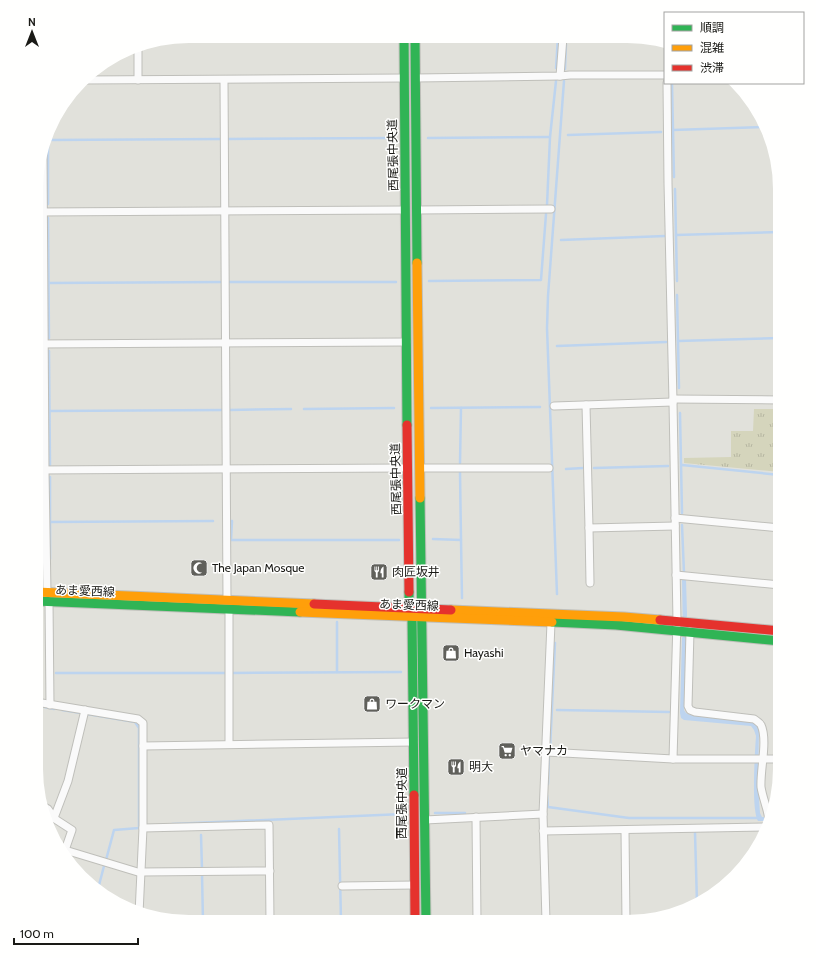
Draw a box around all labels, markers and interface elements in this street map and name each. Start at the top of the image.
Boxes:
north arrow [12,12,52,52]
legend [664,12,804,84]
text: N [28,15,36,29]
text: 順調 [700,20,724,35]
text: 混雑 [700,40,724,55]
text: 渋滞 [700,60,724,75]
street label: 西尾張中央道 [384,119,401,191]
street label: 西尾張中央道 [387,443,404,515]
mosque icon: The Japan Mosque [189,558,209,578]
place label: The Japan Mosque [212,560,305,575]
restaurant icon: 肉匠坂井 [369,562,389,582]
place label: 肉匠坂井 [392,564,440,579]
street label: あま愛西線 [55,582,115,599]
street label: あま愛西線 [379,596,439,613]
shop icon: Hayashi [441,643,461,663]
place label: Hayashi [464,645,504,660]
shop icon: ワークマン [362,694,382,714]
place label: ワークマン [385,696,445,711]
supermarket icon: ヤマナカ [497,741,517,761]
place label: ヤマナカ [520,743,568,758]
restaurant icon: 明大 [446,757,466,777]
place label: 明大 [469,759,493,774]
street label: 西尾張中央道 [394,767,409,839]
scale bar [14,920,138,946]
text: 100 m [20,926,54,941]

